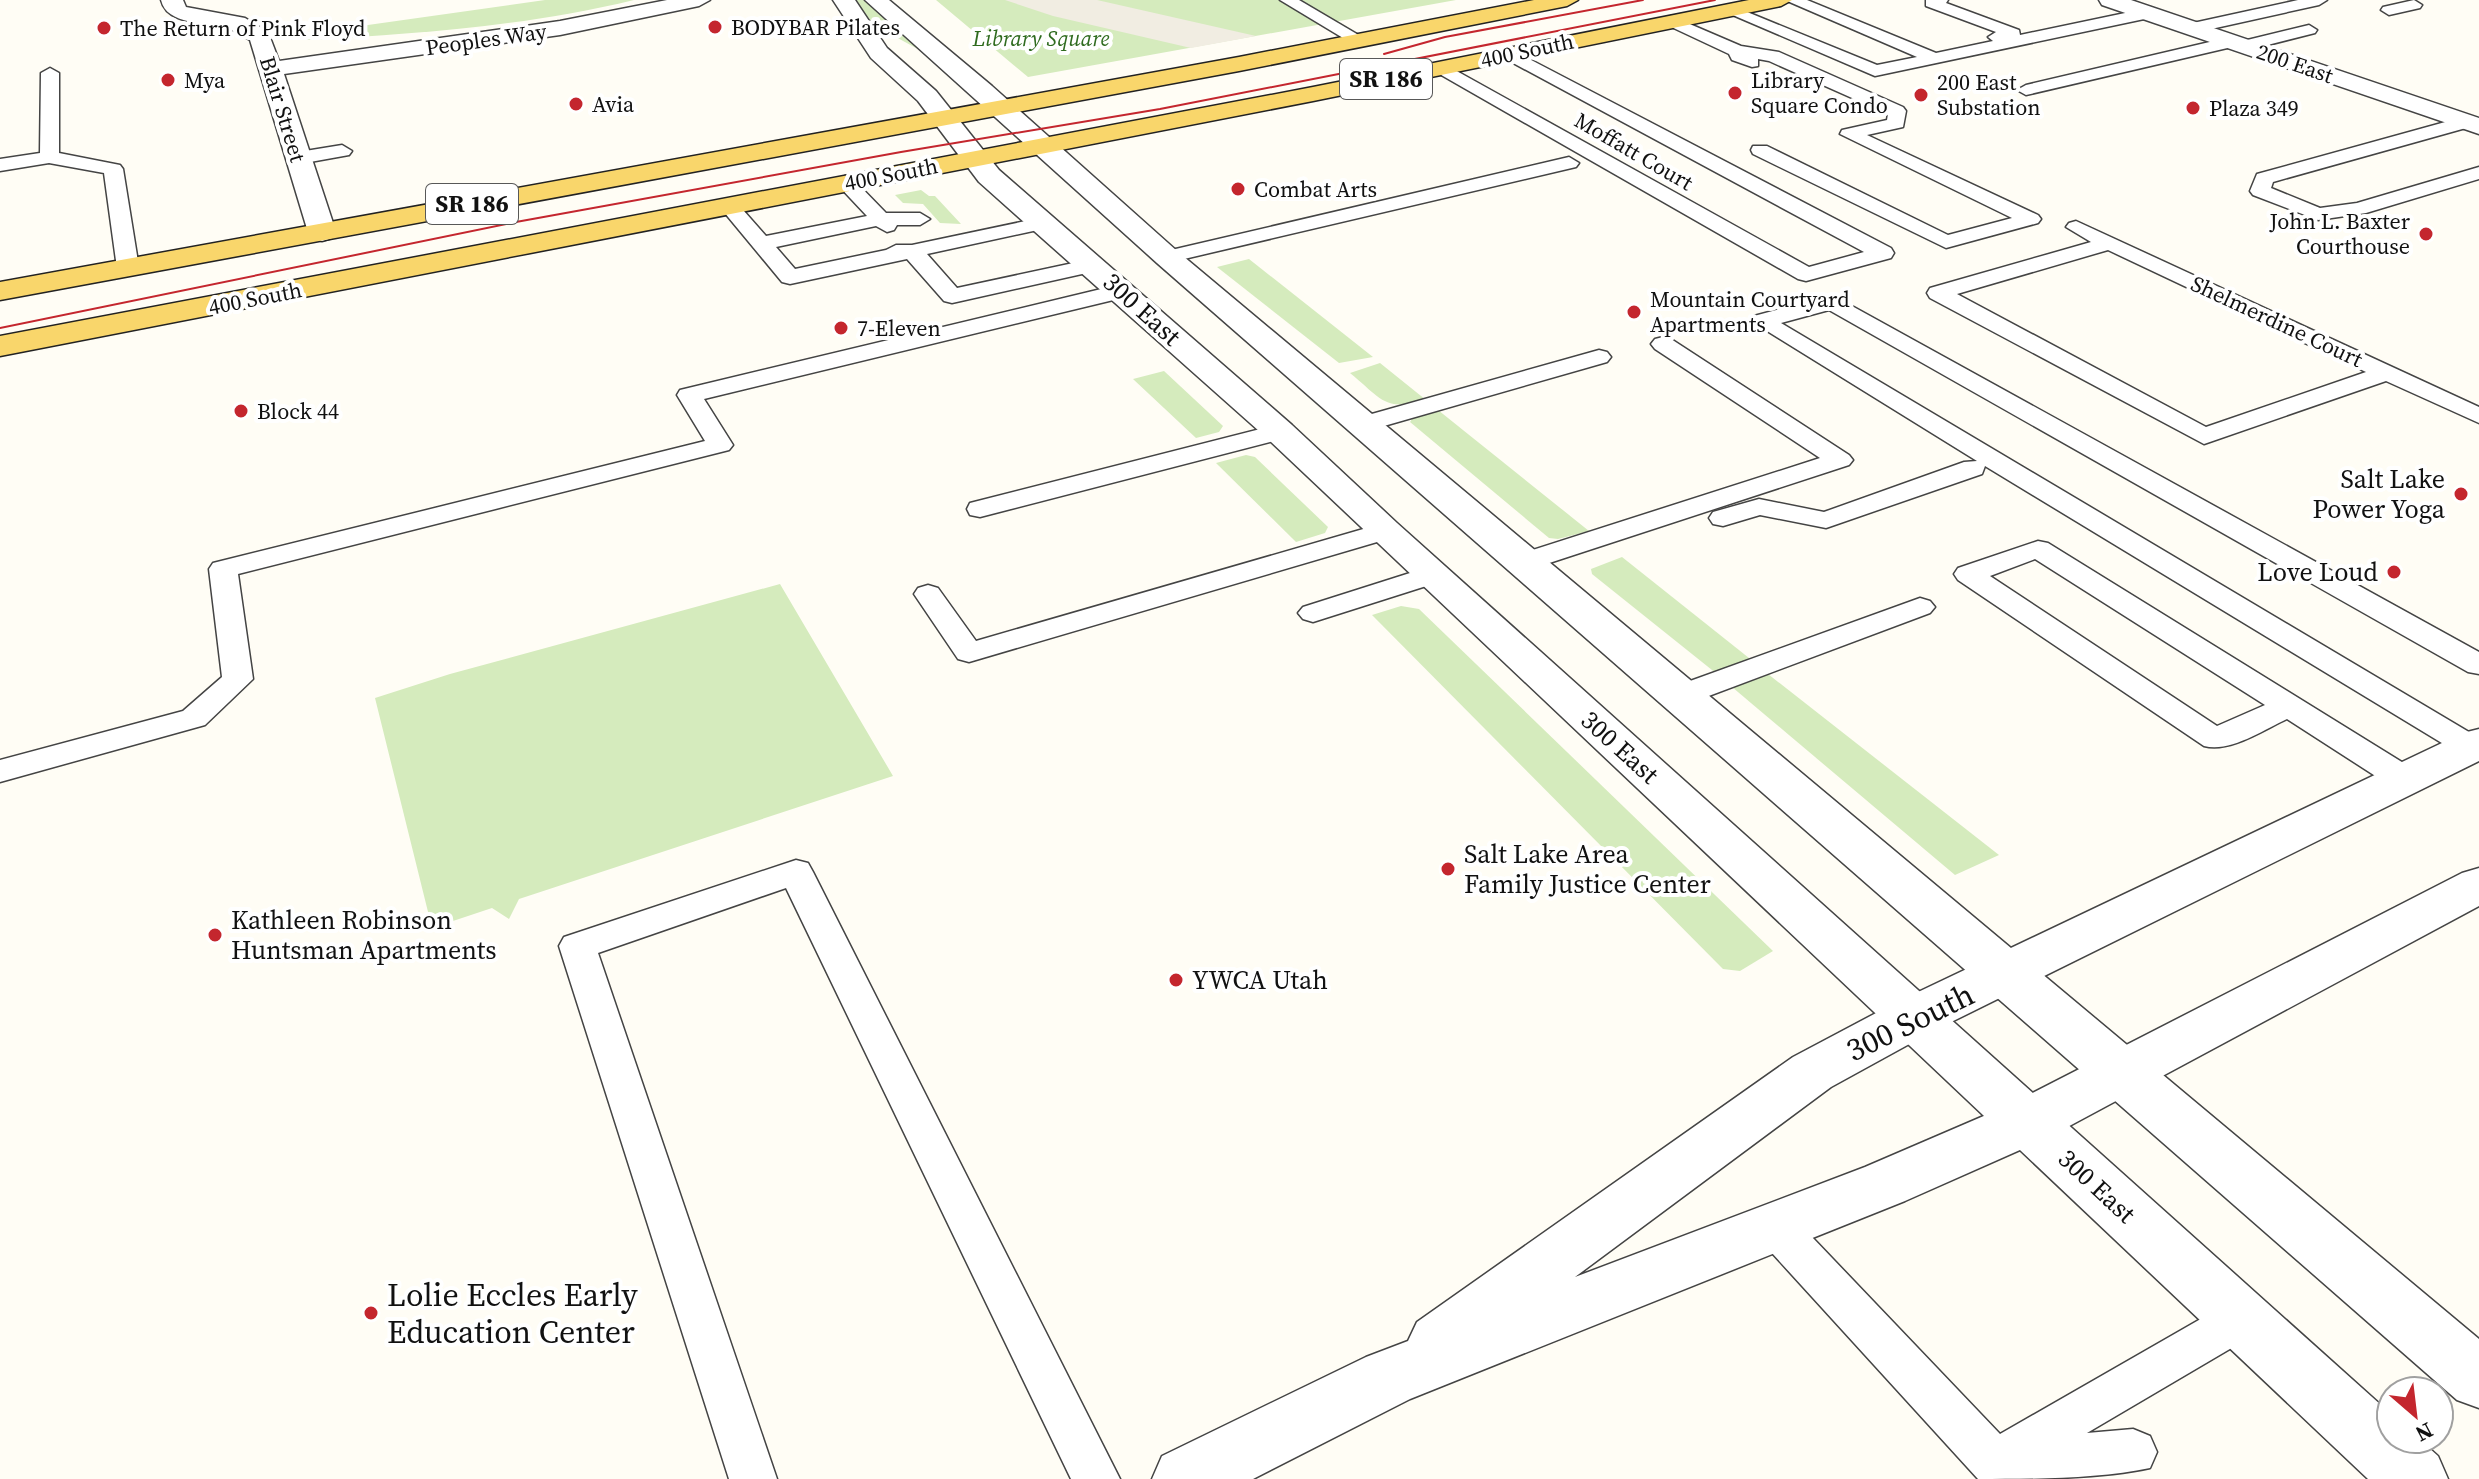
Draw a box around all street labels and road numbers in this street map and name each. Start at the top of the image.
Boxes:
street label: Peoples Way [424,16,549,62]
street label: 400 South [1478,26,1576,74]
street label: 200 East [2253,36,2338,90]
street label: Blair Street [253,52,314,166]
road number: SR 186 [1340,59,1432,99]
street label: Moffatt Court [1569,105,1699,197]
street label: 400 South [842,150,940,198]
road number: SR 186 [426,184,518,224]
street label: 300 East [1095,264,1189,354]
street label: Shelmerdine Court [2186,268,2368,374]
street label: 400 South [206,274,304,322]
street label: 300 East [1573,702,1667,792]
street label: 300 South [1839,972,1981,1072]
street label: 300 East [2050,1141,2144,1231]

